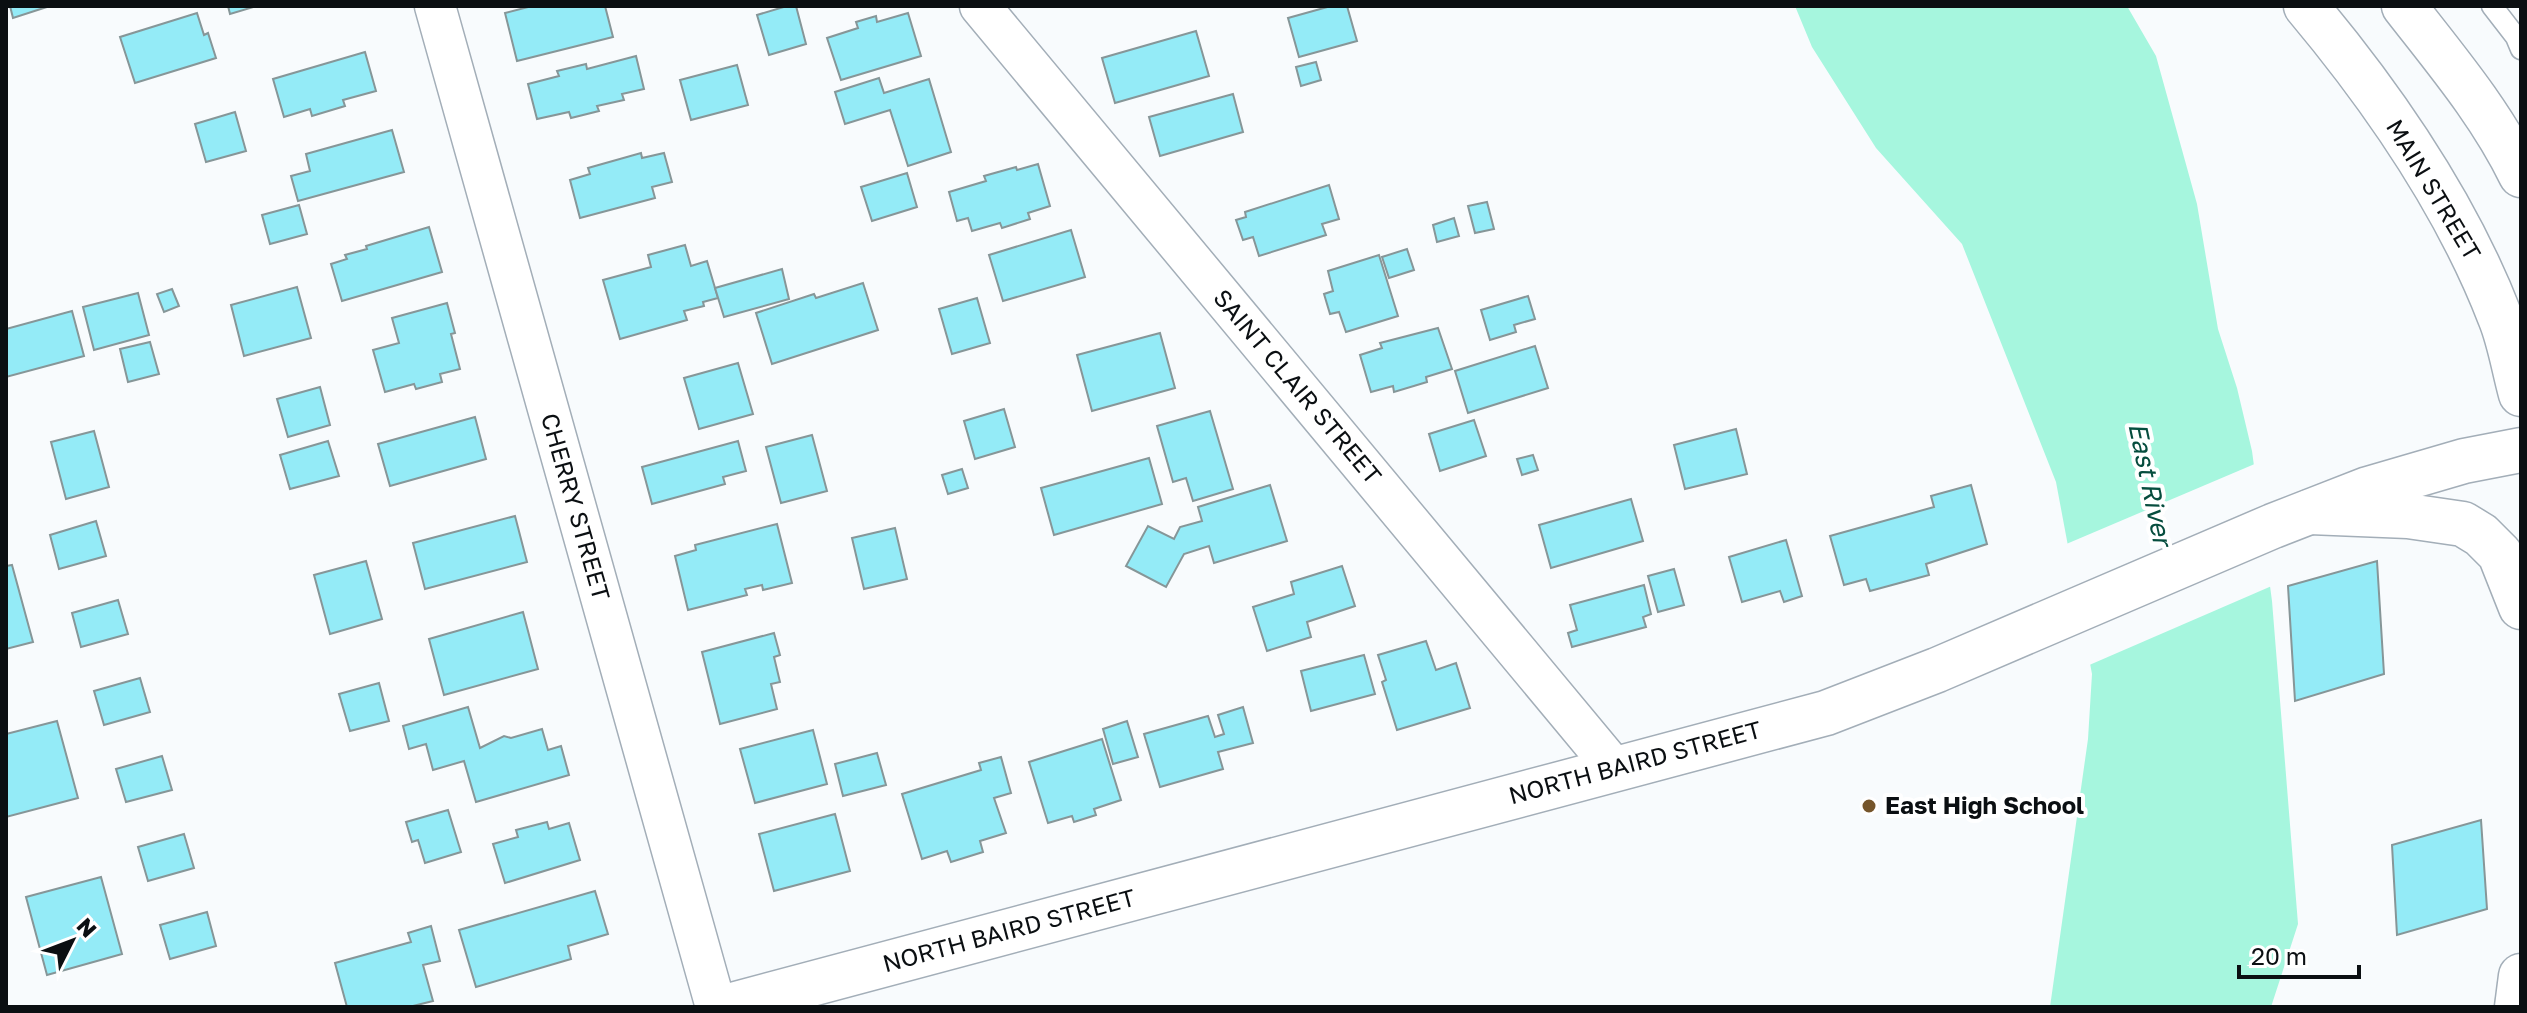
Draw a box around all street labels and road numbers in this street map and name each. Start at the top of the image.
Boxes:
street label: MAIN STREET [2381,114,2488,265]
street label: SAINT CLAIR STREET [1208,283,1388,489]
street label: CHERRY STREET [536,410,617,604]
street label: NORTH BAIRD STREET [1505,714,1764,809]
street label: NORTH BAIRD STREET [879,882,1138,977]

